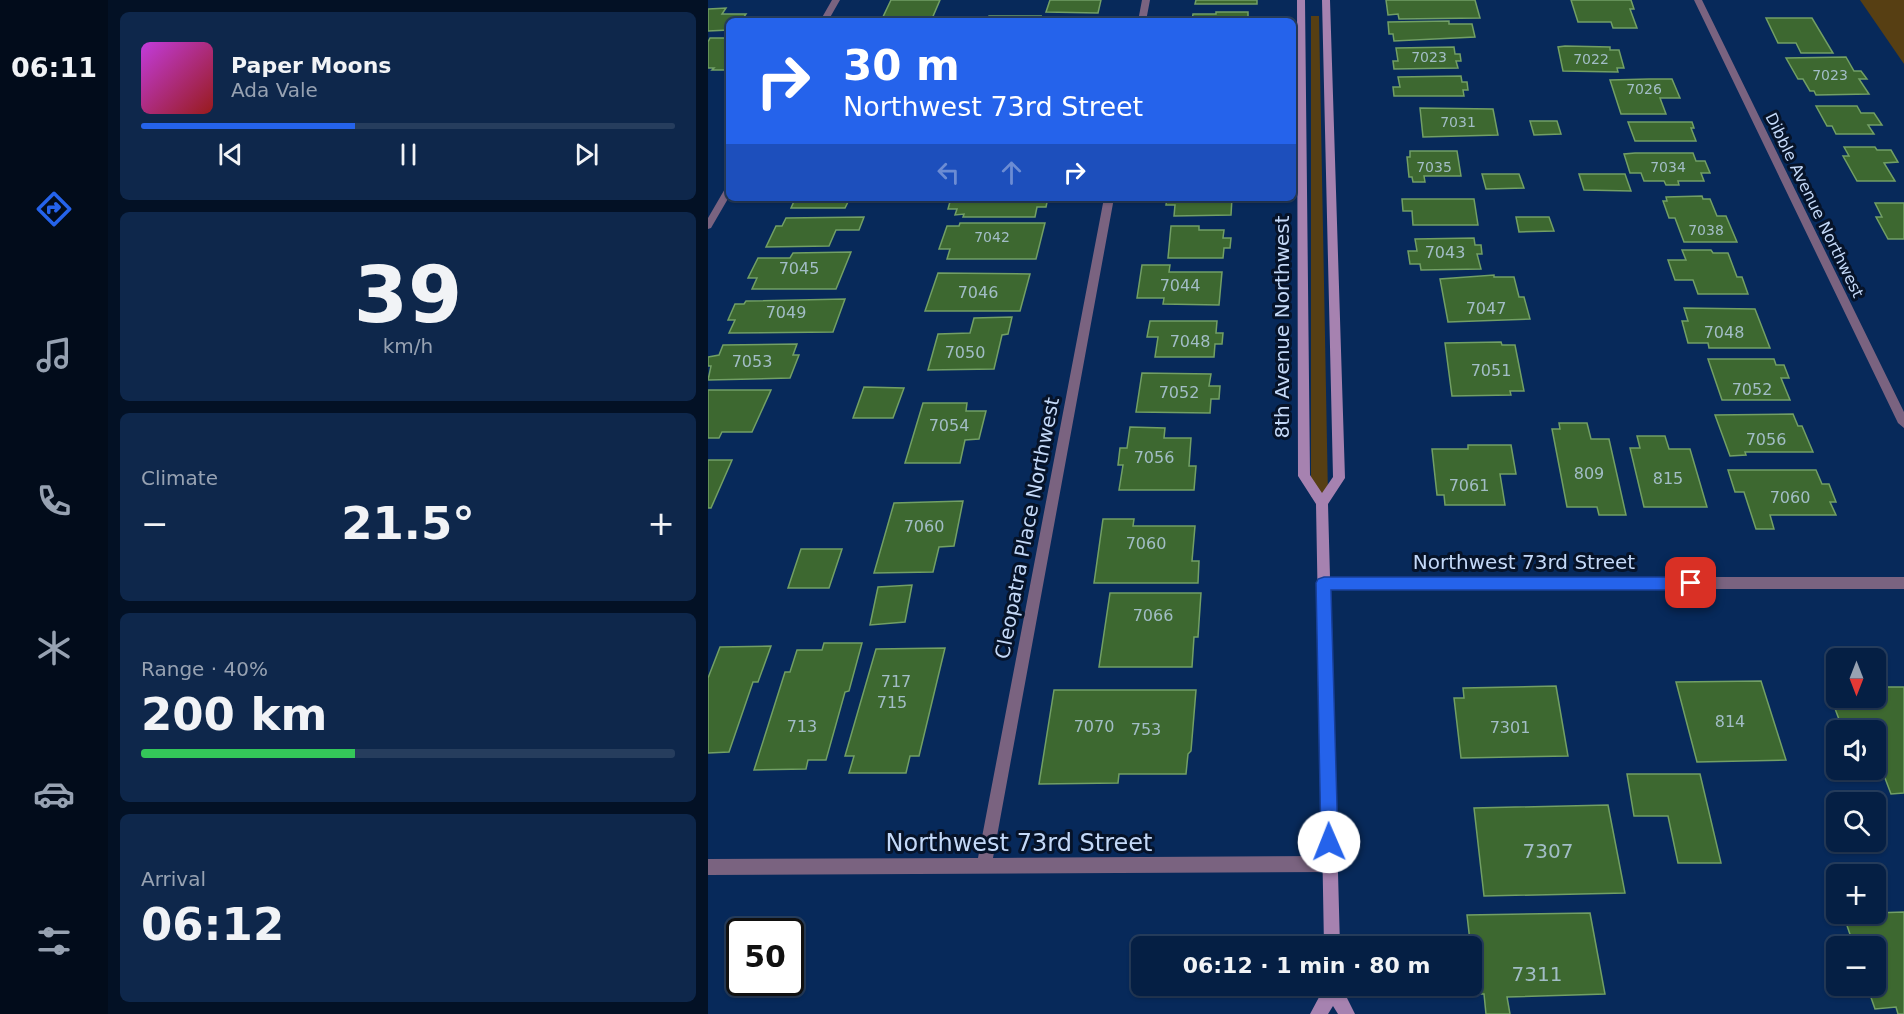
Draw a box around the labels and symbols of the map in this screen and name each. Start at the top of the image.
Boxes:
house number: 7023 [1411,49,1447,65]
house number: 7022 [1573,51,1609,67]
house number: 7023 [1812,67,1848,83]
house number: 7026 [1626,81,1662,97]
street label: Dibble Avenue Northwest [1761,110,1868,301]
house number: 7031 [1440,114,1476,130]
house number: 7035 [1416,159,1452,175]
house number: 7034 [1650,159,1686,175]
street label: 8th Avenue Northwest [1270,215,1294,439]
house number: 7038 [1688,222,1724,238]
house number: 7042 [974,229,1010,245]
house number: 7043 [1425,243,1465,262]
house number: 7045 [779,259,819,278]
house number: 7044 [1160,276,1200,295]
house number: 7046 [958,283,998,302]
house number: 7047 [1466,299,1506,318]
house number: 7049 [766,303,806,322]
house number: 7048 [1704,323,1744,342]
house number: 7048 [1170,332,1210,351]
house number: 7050 [945,343,985,362]
house number: 7053 [732,352,772,371]
house number: 7051 [1471,361,1511,380]
house number: 7052 [1732,380,1772,399]
house number: 7052 [1159,383,1199,402]
street label: Cleopatra Place Northwest [990,395,1064,661]
house number: 7054 [929,416,969,435]
house number: 7056 [1746,430,1786,449]
house number: 7056 [1134,448,1174,467]
house number: 809 [1574,464,1604,483]
house number: 815 [1653,469,1683,488]
house number: 7061 [1449,476,1489,495]
house number: 7060 [1770,488,1810,507]
house number: 7060 [904,517,944,536]
house number: 7060 [1126,534,1166,553]
street label: Northwest 73rd Street [1413,550,1635,574]
pin [1665,557,1716,608]
house number: 7066 [1133,606,1173,625]
north arrow [1826,648,1886,708]
house number: 717 [881,672,911,691]
house number: 715 [877,693,907,712]
house number: 814 [1715,712,1745,731]
house number: 713 [787,717,817,736]
house number: 7070 [1074,717,1114,736]
house number: 7301 [1490,718,1530,737]
house number: 753 [1131,720,1161,739]
position arrow [1297,810,1361,874]
street label: Northwest 73rd Street [886,829,1152,857]
house number: 7307 [1523,839,1573,863]
speed limit sign: 50 [726,918,804,996]
house number: 7311 [1512,962,1562,986]

